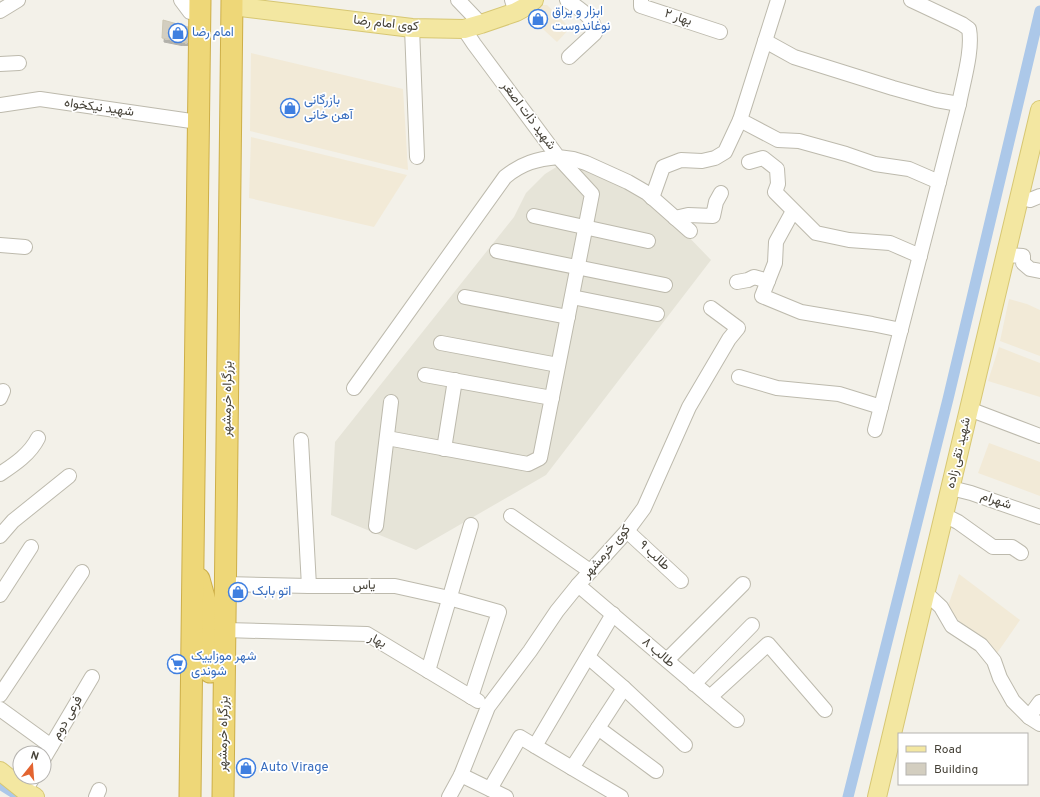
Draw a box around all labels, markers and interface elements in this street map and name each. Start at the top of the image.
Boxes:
place label: ابزار و یراق نوغاندوست [552,4,611,35]
street label: بهار ۲ [662,6,694,30]
shop icon: ابزار و یراق نوغاندوست [527,8,549,30]
street label: کوی امام رضا [353,13,420,35]
shop icon: امام رضا [167,22,189,44]
place label: امام رضا [192,25,234,41]
street label: شهید ذات اصغر [497,78,559,153]
place label: بازرگانی آهن خانی [304,93,354,124]
street label: شهید نیکخواه [63,95,135,121]
shop icon: بازرگانی آهن خانی [279,97,301,119]
street label: بزرگراه خرمشهر [219,361,237,438]
street label: شهید تقی زاده [943,416,975,490]
street label: شهرام [978,488,1014,514]
street label: کوی خرمشهر [579,522,635,583]
street label: طالب ۹ [635,538,673,574]
street label: یاس [352,578,376,594]
shop icon: اتو بابک [227,581,249,603]
place label: اتو بابک [252,584,291,600]
street label: بهار [364,629,389,652]
street label: طالب ۸ [638,634,678,672]
place label: شهر موزاییک شوندی [191,649,257,680]
supermarket icon: شهر موزاییک شوندی [166,653,188,675]
street label: فرعی دوم [49,693,87,743]
street label: بزرگراه خرمشهر [215,696,233,773]
legend [898,733,1028,785]
text: Road [934,742,962,758]
north arrow [12,745,52,785]
text: N [29,749,40,764]
shop icon: Auto Virage [235,757,257,779]
place label: Auto Virage [260,760,329,776]
text: Building [934,762,978,778]

